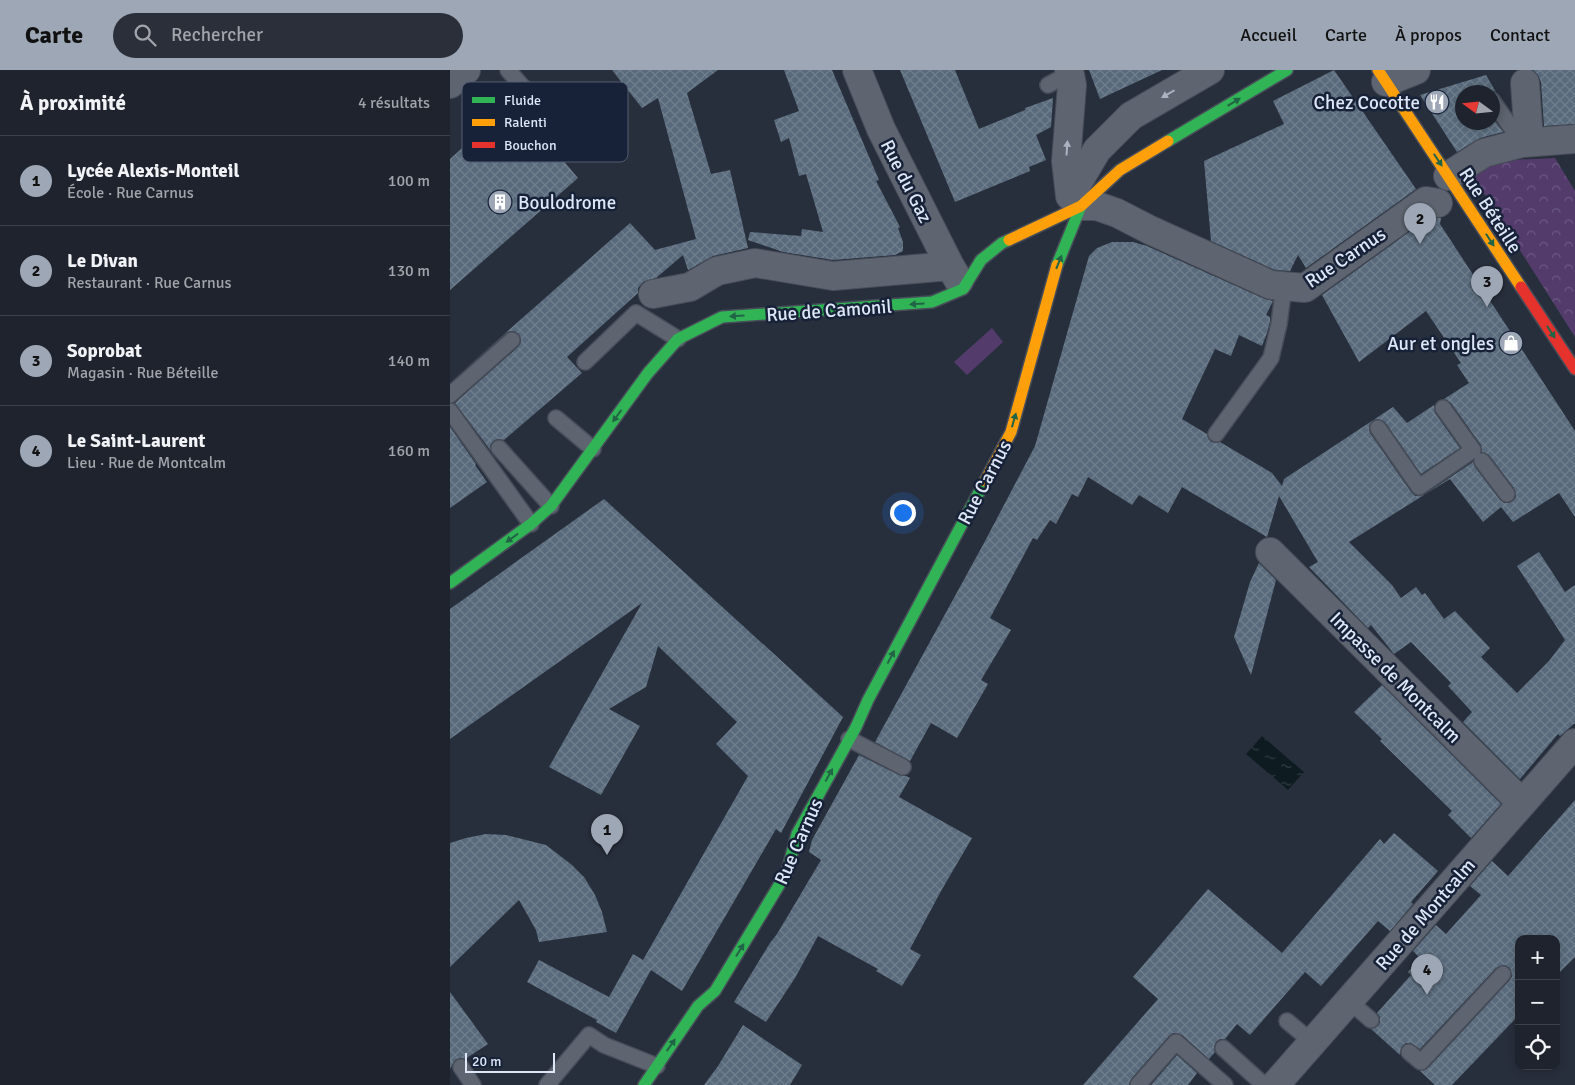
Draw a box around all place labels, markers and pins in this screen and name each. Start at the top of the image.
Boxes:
restaurant icon: Chez Cocotte [1424,89,1450,115]
place label: Chez Cocotte [1314,91,1420,115]
building icon: Boulodrome [487,189,513,215]
place label: Boulodrome [518,191,616,215]
pin: 2 [1404,203,1436,244]
pin: 3 [1471,266,1503,307]
shop icon: Aur et ongles [1498,330,1524,356]
place label: Aur et ongles [1387,332,1494,356]
pin: 1 [591,814,623,855]
pin: 4 [1411,954,1443,995]

